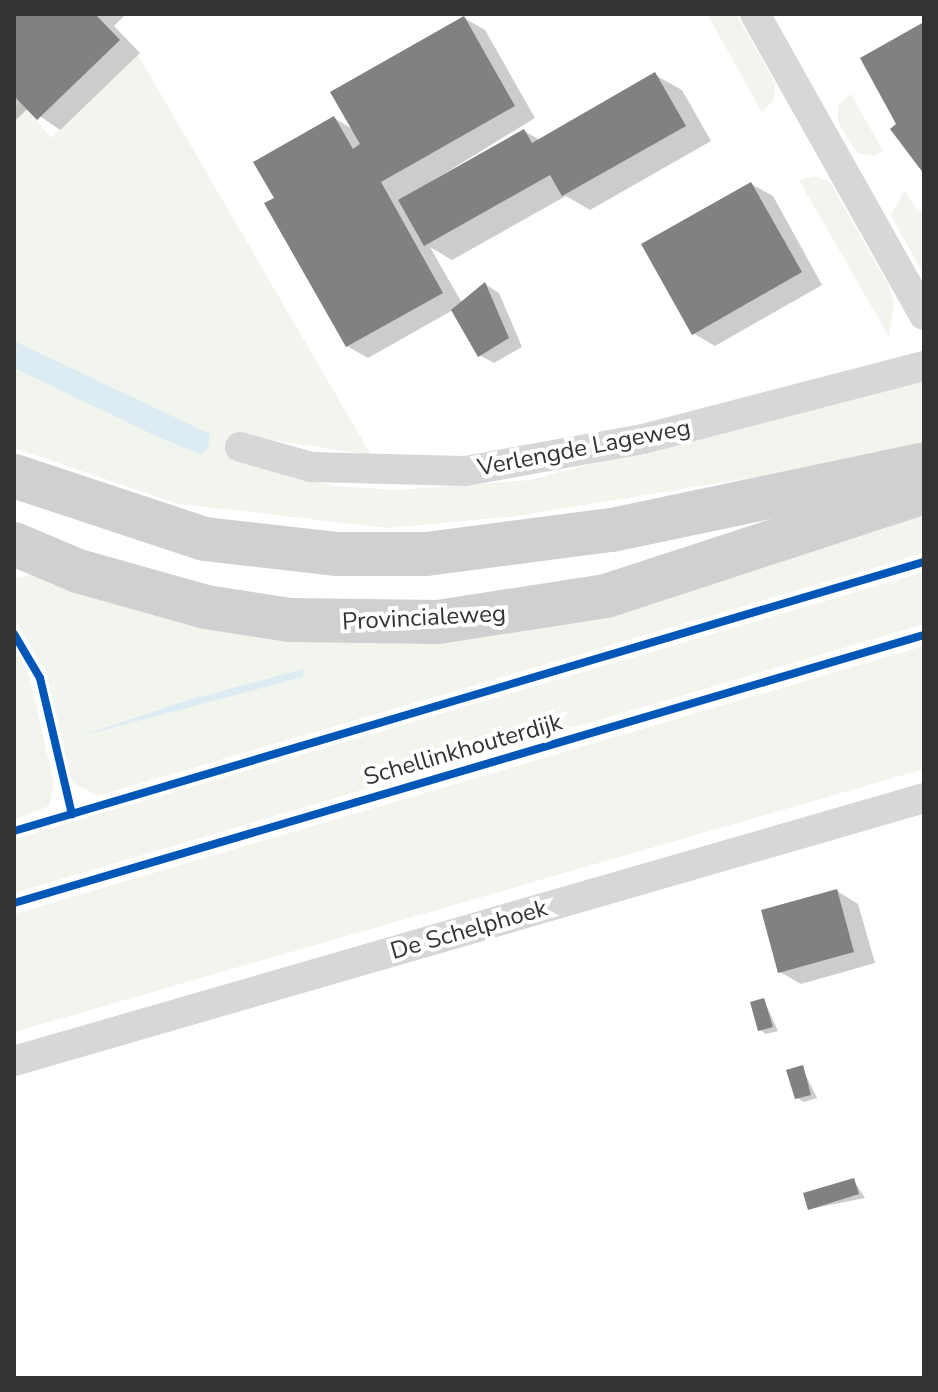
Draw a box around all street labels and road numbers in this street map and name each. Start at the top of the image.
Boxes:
street label: Verlengde Lageweg [475,413,693,483]
street label: Provincialeweg [341,599,507,637]
street label: Schellinkhouterdijk [361,708,565,792]
street label: De Schelphoek [387,894,551,966]

